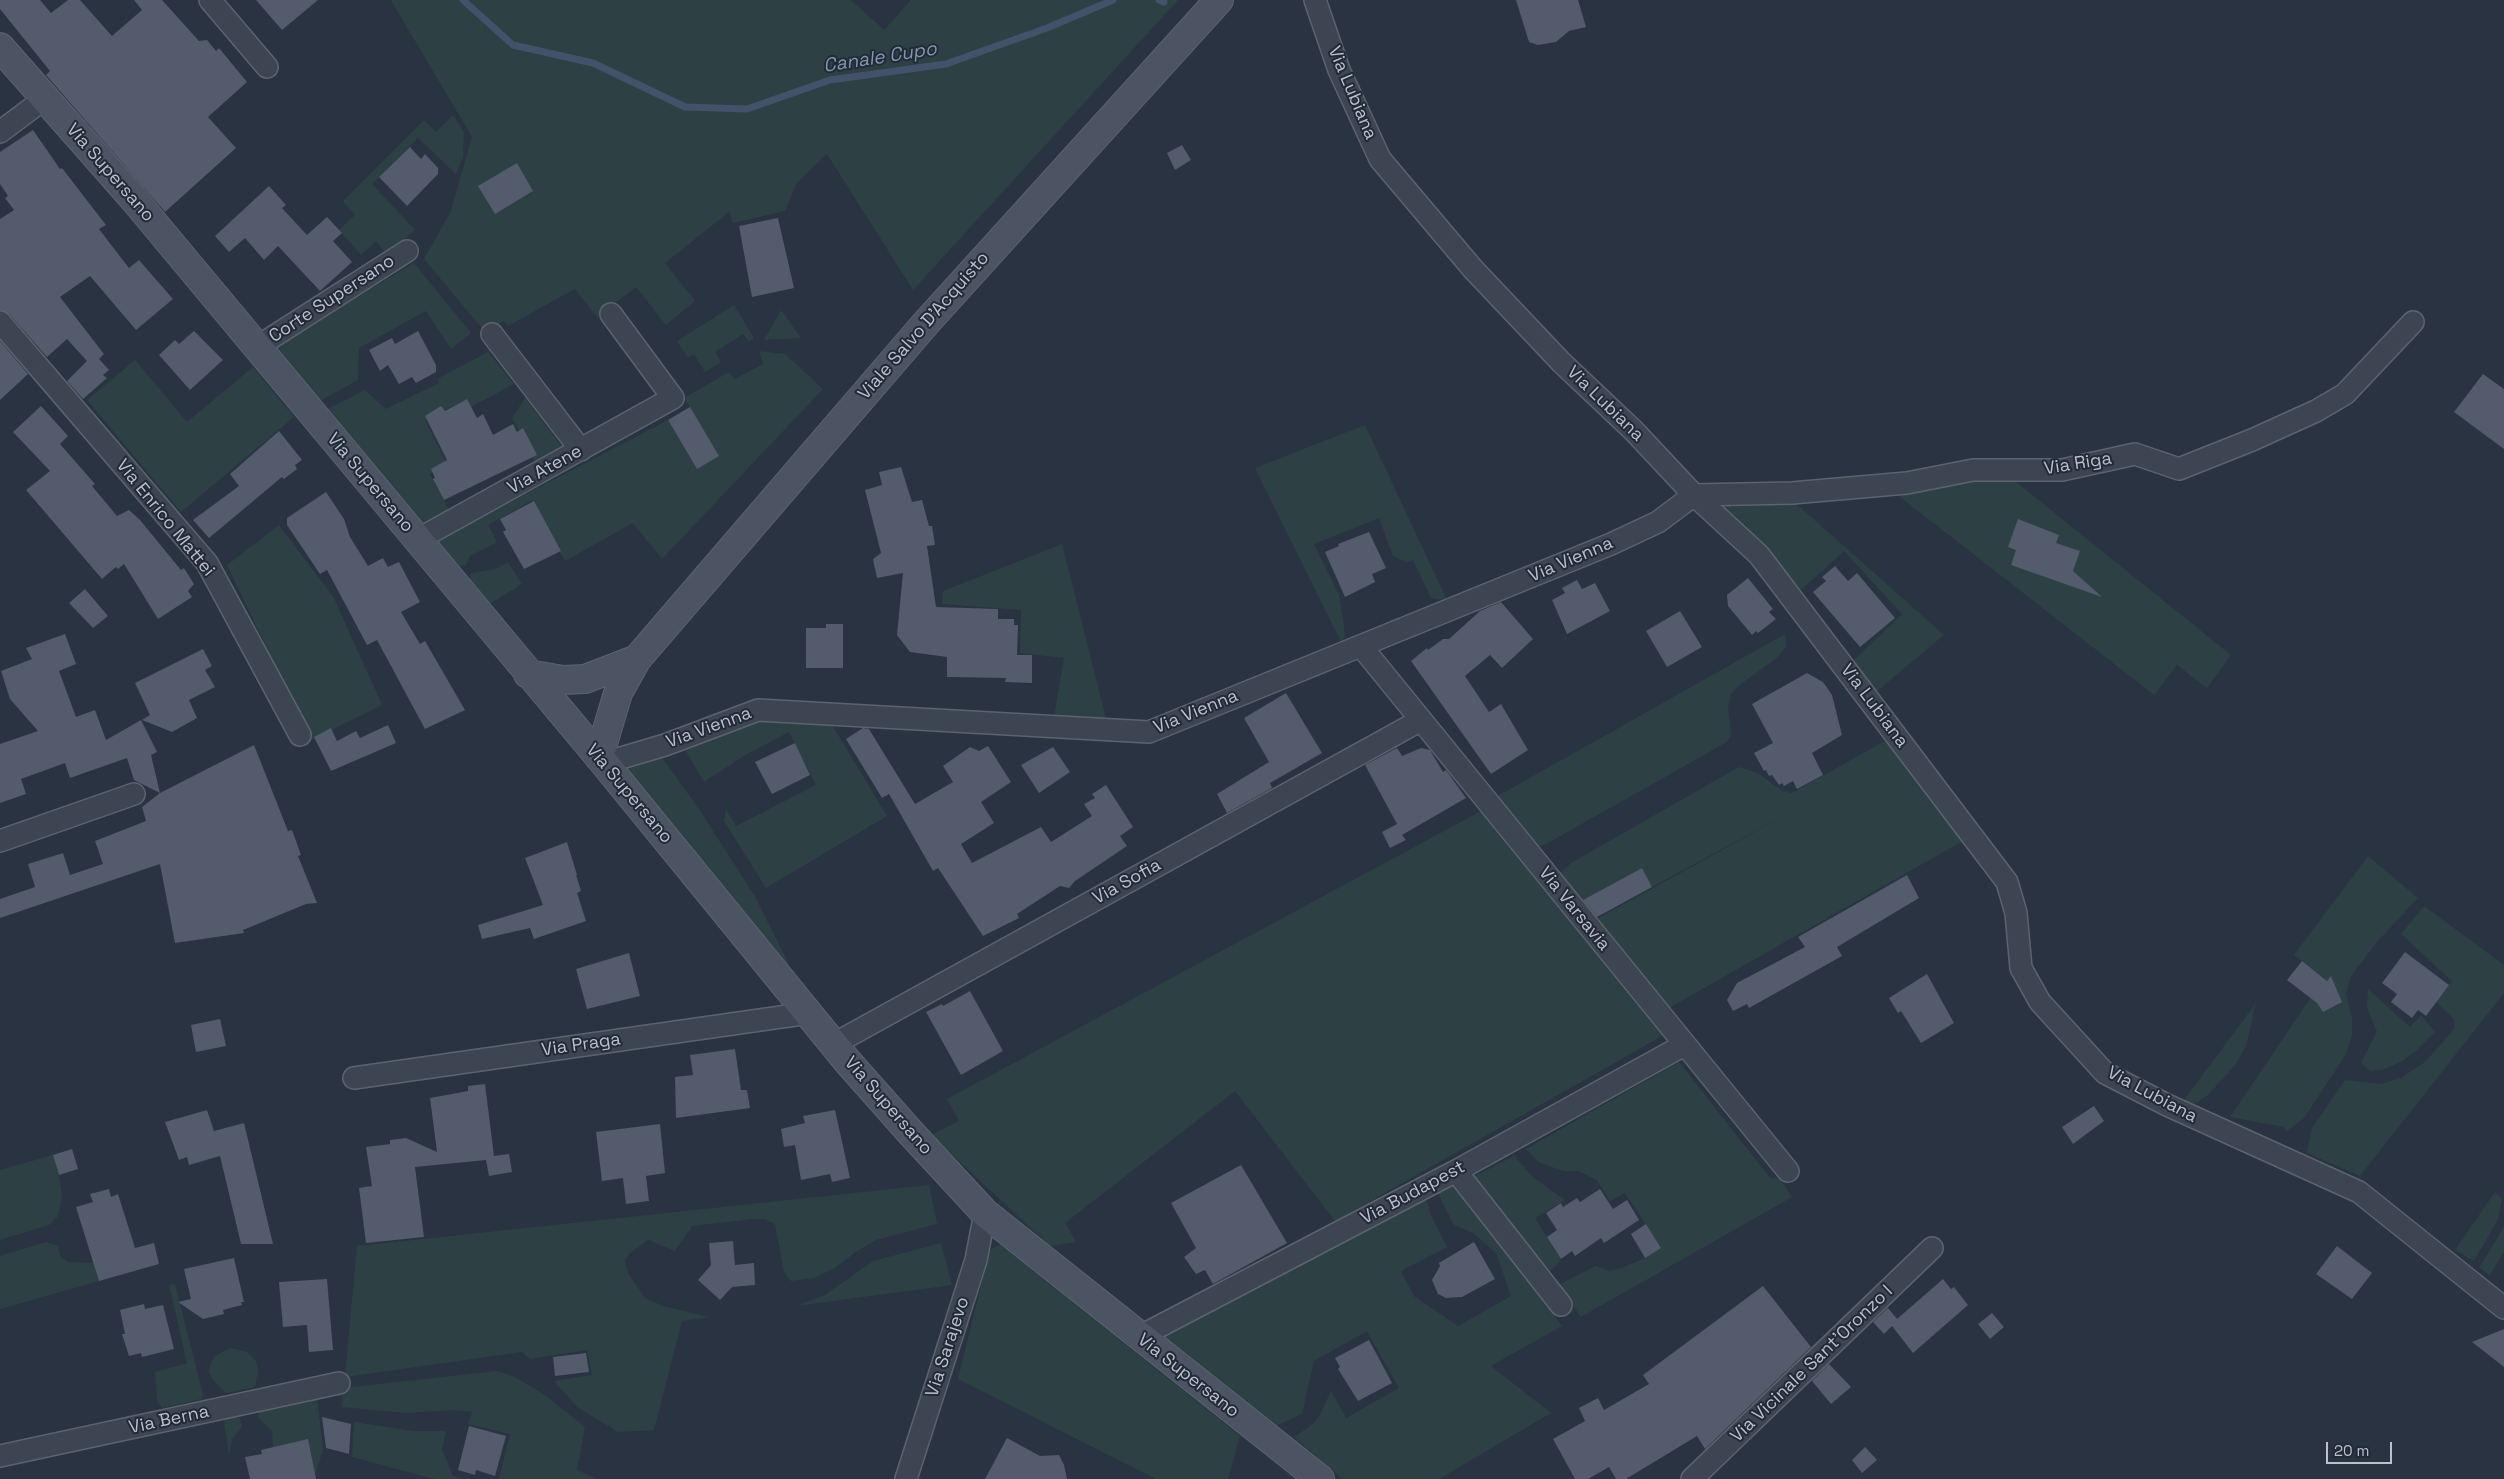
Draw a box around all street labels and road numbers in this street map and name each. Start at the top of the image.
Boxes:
street label: Via Lubiana [1323,43,1381,143]
street label: Via Supersano [61,119,159,227]
street label: Viale Salvo D'Acquisto [854,248,994,404]
street label: Corte Supersano [265,250,399,348]
street label: Via Lubiana [1562,362,1648,446]
street label: Via Supersano [322,429,418,537]
street label: Via Atene [504,441,586,499]
street label: Via Riga [2043,448,2113,480]
street label: Via Enrico Mattei [111,455,219,581]
street label: Via Vienna [1526,533,1616,587]
street label: Via Lubiana [1836,660,1912,752]
street label: Via Vienna [1151,685,1241,739]
street label: Via Vienna [663,703,755,753]
street label: Via Supersano [581,740,677,848]
street label: Via Sofia [1089,854,1165,910]
street label: Via Varsavia [1534,863,1614,955]
street label: Via Praga [540,1029,622,1061]
street label: Via Supersano [839,1052,937,1160]
street label: Via Lubiana [2103,1062,2201,1128]
street label: Via Budapest [1357,1156,1469,1230]
street label: Via Vicinale Sant'Oronzo I [1726,1281,1898,1447]
street label: Via Sarajevo [922,1294,974,1400]
street label: Via Supersano [1133,1330,1243,1422]
street label: Via Berna [127,1401,211,1439]

